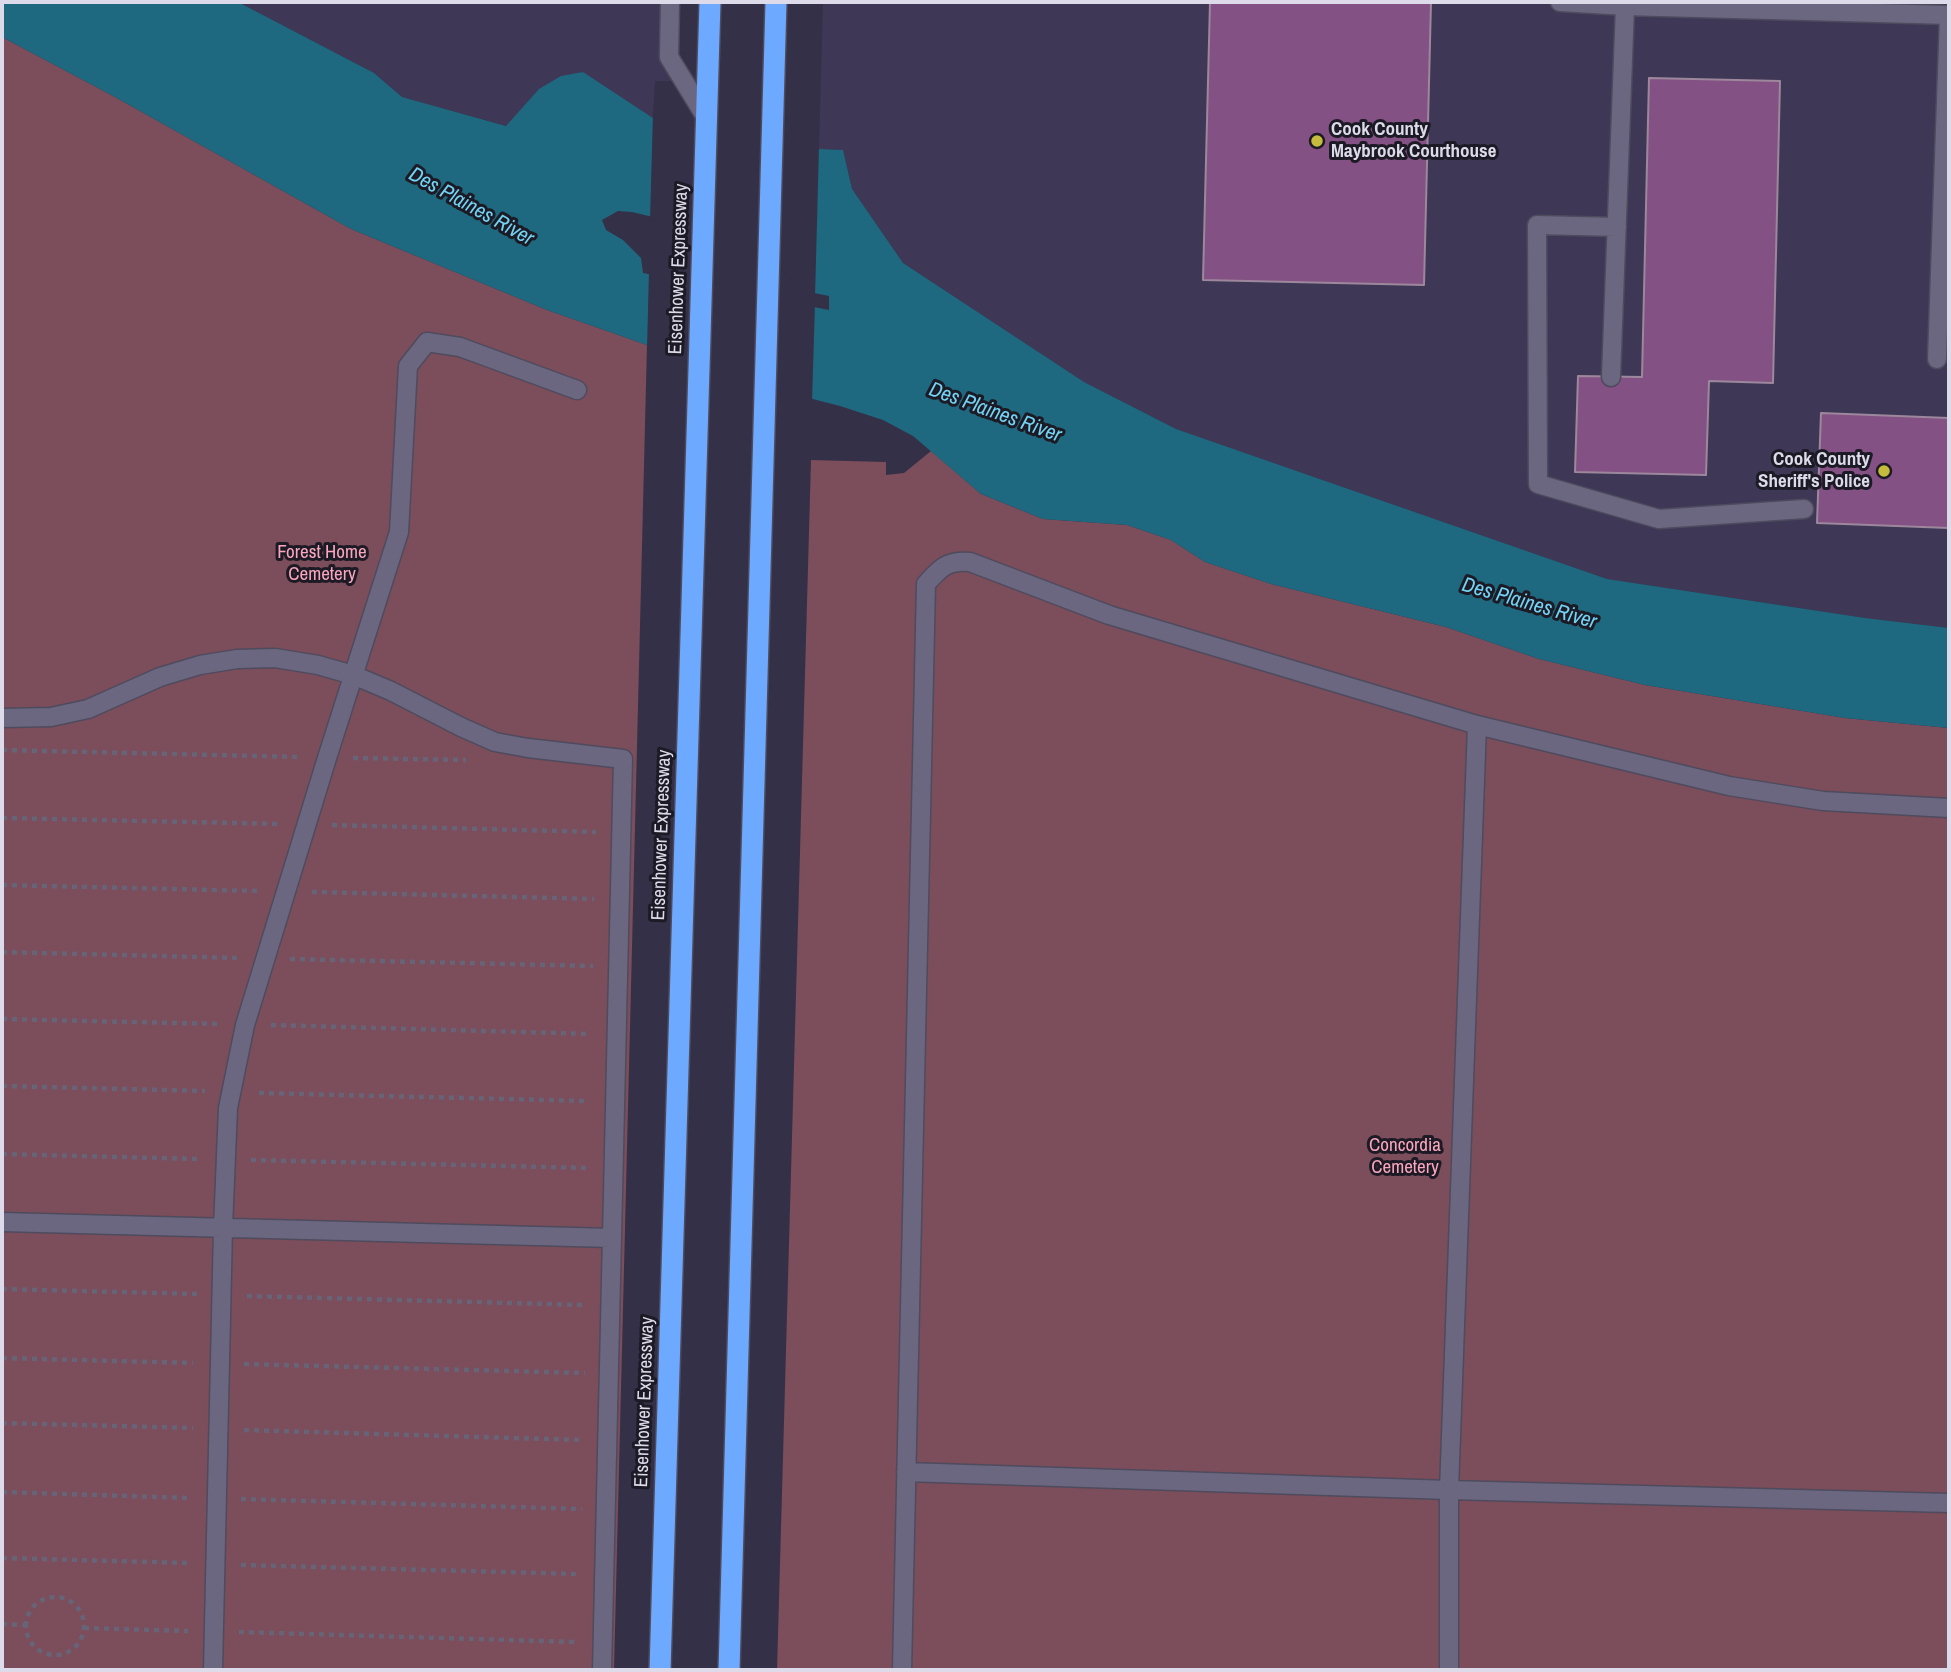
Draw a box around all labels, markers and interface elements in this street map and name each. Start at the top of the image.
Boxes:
place label: Cook County Maybrook Courthouse [1331,119,1496,163]
marker: Cook County Maybrook Courthouse [1309,133,1325,149]
water label: Des Plaines River [404,162,538,252]
street label: Eisenhower Expressway [665,183,693,355]
water label: Des Plaines River [925,377,1065,449]
place label: Cook County Sheriff's Police [1758,449,1870,493]
marker: Cook County Sheriff's Police [1876,463,1892,479]
park label: Forest Home Cemetery [277,542,367,586]
water label: Des Plaines River [1459,573,1599,635]
street label: Eisenhower Expressway [648,749,676,921]
park label: Concordia Cemetery [1369,1135,1441,1179]
street label: Eisenhower Expressway [631,1316,659,1488]

